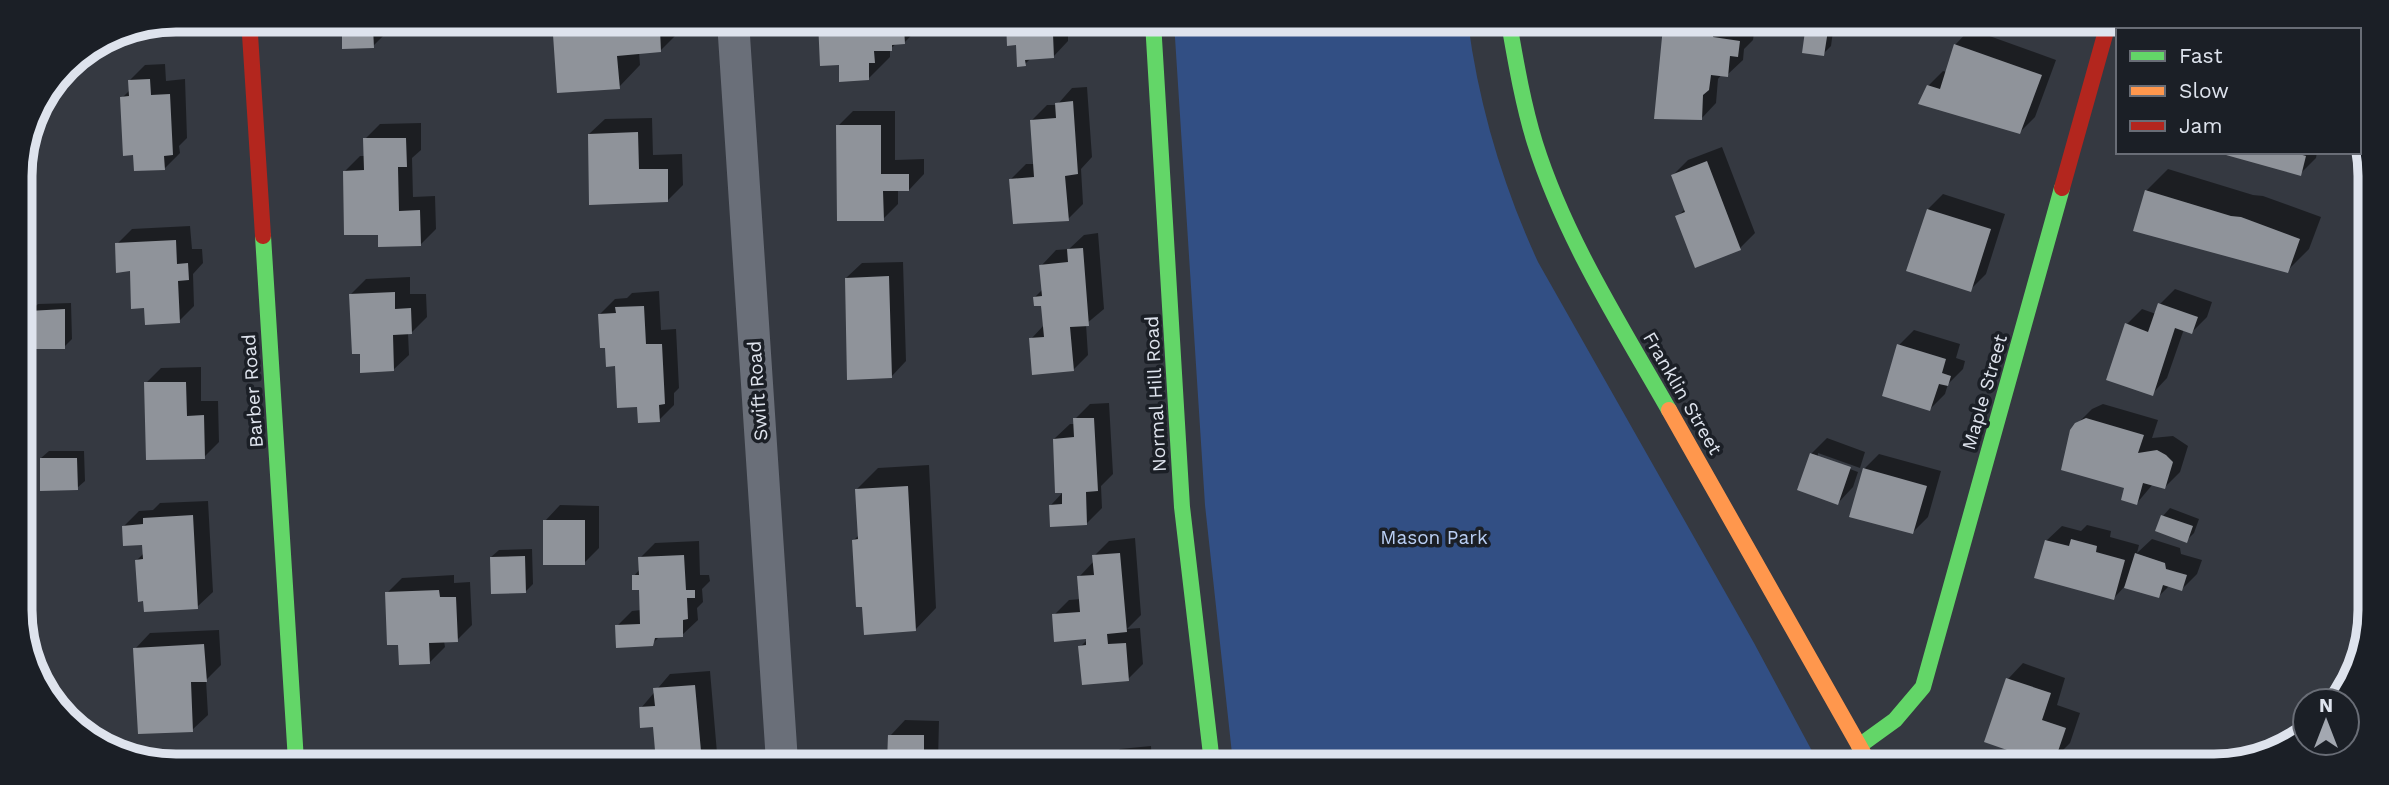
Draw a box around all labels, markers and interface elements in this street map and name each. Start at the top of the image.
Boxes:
legend [2116,28,2361,154]
text: Fast [2179,43,2223,68]
text: Slow [2179,78,2229,103]
text: Jam [2179,113,2222,138]
street label: Normal Hill Road [1140,315,1171,473]
street label: Franklin Street [1638,328,1727,459]
street label: Maple Street [1957,332,2012,453]
street label: Barber Road [237,333,268,449]
street label: Swift Road [743,340,772,442]
park label: Mason Park [1380,526,1488,549]
north arrow [2291,687,2361,757]
text: N [2319,694,2333,717]

